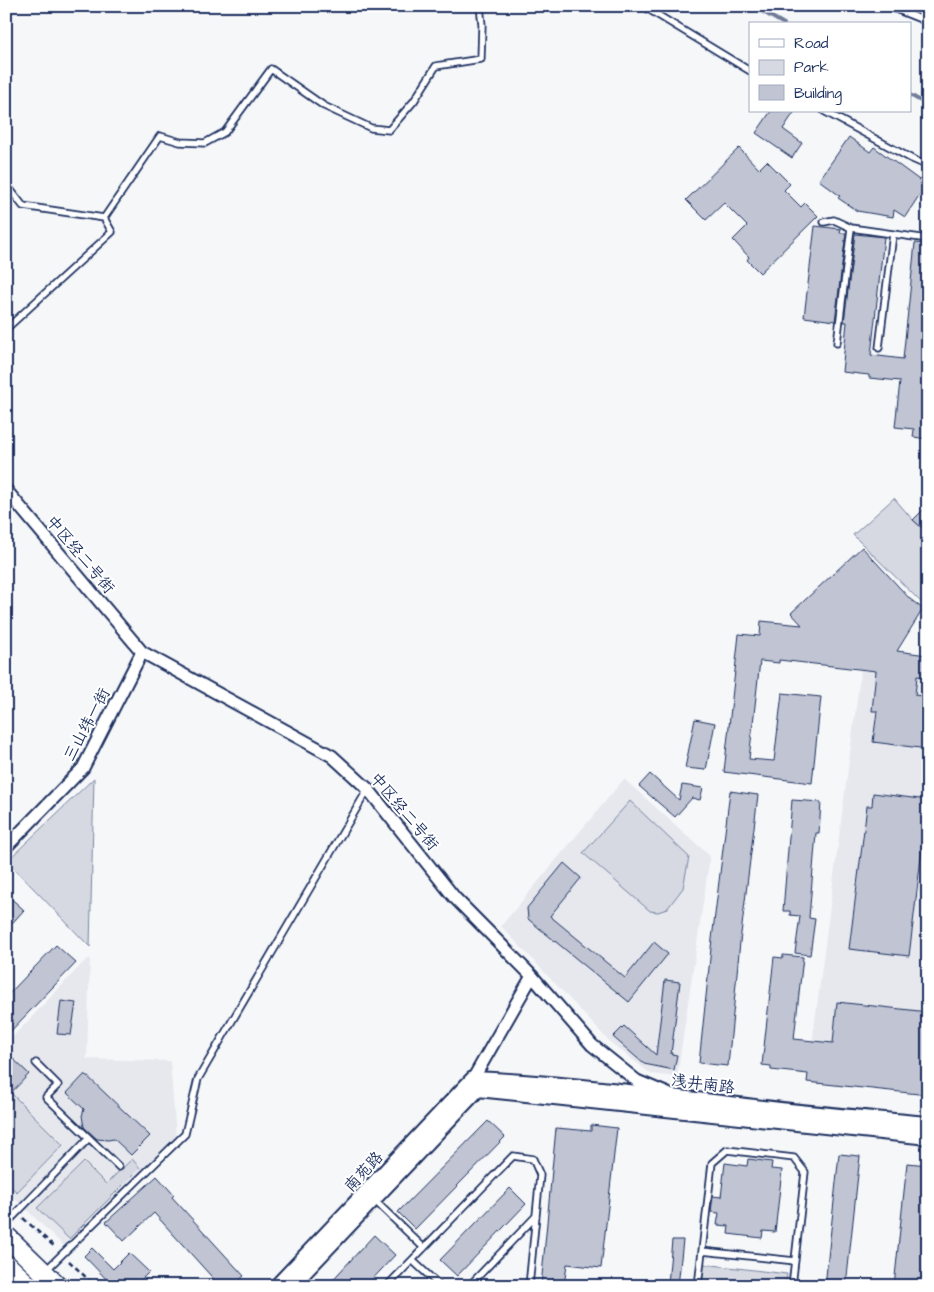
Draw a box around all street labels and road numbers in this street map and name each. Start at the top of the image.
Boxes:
street label: 中区经二号街 [41,511,120,598]
street label: 三山纬一街 [58,684,115,765]
street label: 中区经二号街 [365,768,444,855]
street label: 浅井南路 [670,1069,736,1099]
street label: 南苑路 [339,1147,388,1197]

